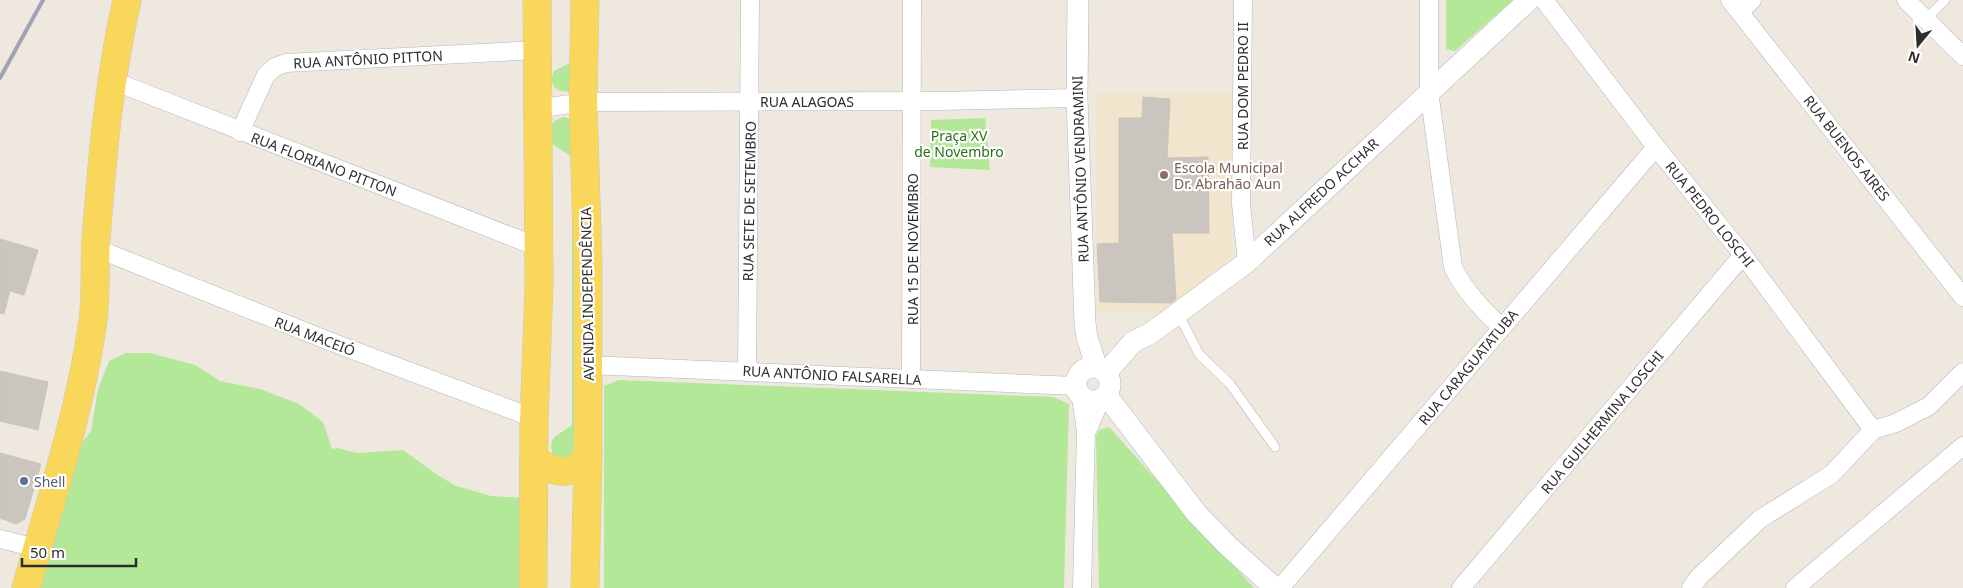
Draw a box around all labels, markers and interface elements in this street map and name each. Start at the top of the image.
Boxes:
north arrow [1893,20,1943,70]
street label: RUA DOM PEDRO II [1233,22,1252,150]
street label: RUA ANTÔNIO PITTON [293,46,443,72]
text: N [1905,47,1922,69]
street label: RUA ANTÔNIO VENDRAMINI [1067,75,1093,263]
street label: RUA BUENOS AIRES [1800,91,1894,205]
street label: RUA ALAGOAS [760,92,854,111]
street label: RUA SETE DE SETEMBRO [738,121,760,281]
park label: Praça XV de Novembro [914,126,1004,161]
street label: RUA FLORIANO PITTON [248,127,400,201]
street label: RUA ALFREDO ACCHAR [1260,134,1383,250]
street label: RUA PEDRO LOSCHI [1661,157,1759,271]
place label: Escola Municipal Dr. Abrahão Aun [1174,158,1283,193]
marker: Escola Municipal Dr. Abrahão Aun [1158,169,1170,181]
street label: RUA 15 DE NOVEMBRO [903,173,922,325]
street label: AVENIDA INDEPENDÊNCIA [576,207,598,381]
street label: RUA CARAGUATATUBA [1414,305,1522,429]
street label: RUA MACEIÓ [272,312,358,360]
street label: RUA GUILHERMINA LOSCHI [1537,346,1668,497]
street label: RUA ANTÔNIO FALSARELLA [742,361,922,389]
place label: Shell [34,472,65,491]
marker: Shell [18,475,30,487]
scale bar [22,536,136,568]
text: 50 m [30,542,65,562]

